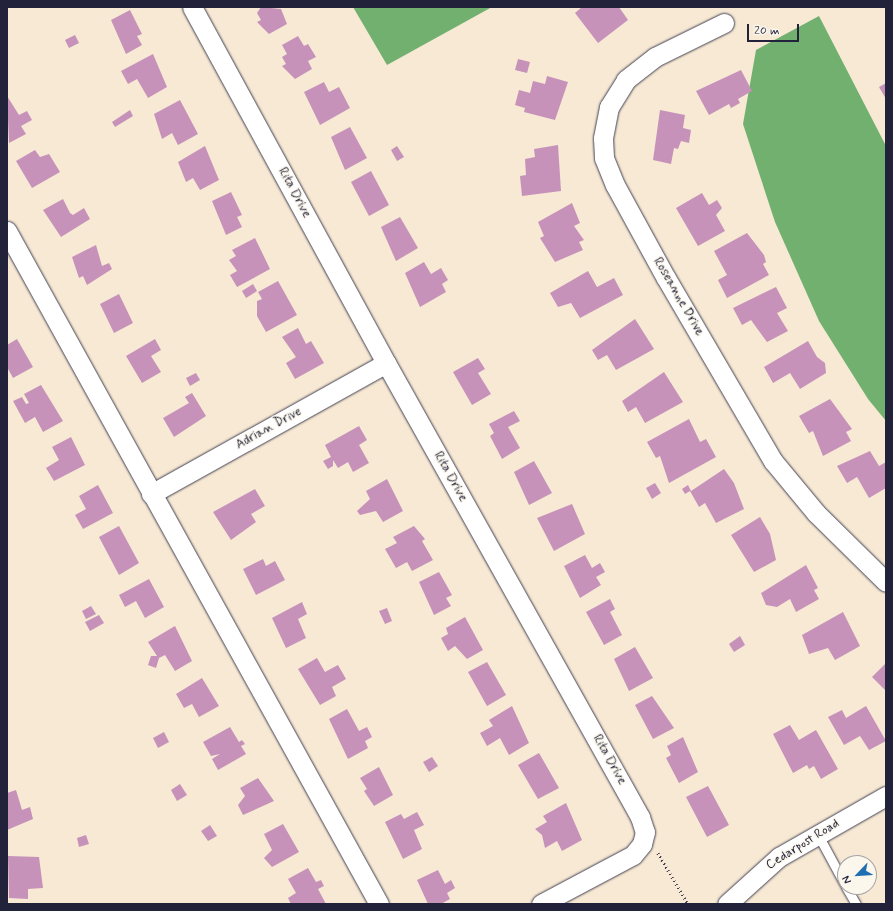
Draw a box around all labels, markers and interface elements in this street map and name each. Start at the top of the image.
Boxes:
scale bar [749,16,801,42]
text: 20 m [754,23,780,39]
street label: Rita Drive [275,166,313,220]
street label: Roseanne Drive [649,255,707,339]
street label: Adrian Drive [233,405,305,453]
street label: Rita Drive [430,450,470,504]
street label: Rita Drive [589,733,629,787]
street label: Cedarpost Road [764,816,842,874]
north arrow [837,855,877,895]
text: N [839,873,855,886]

